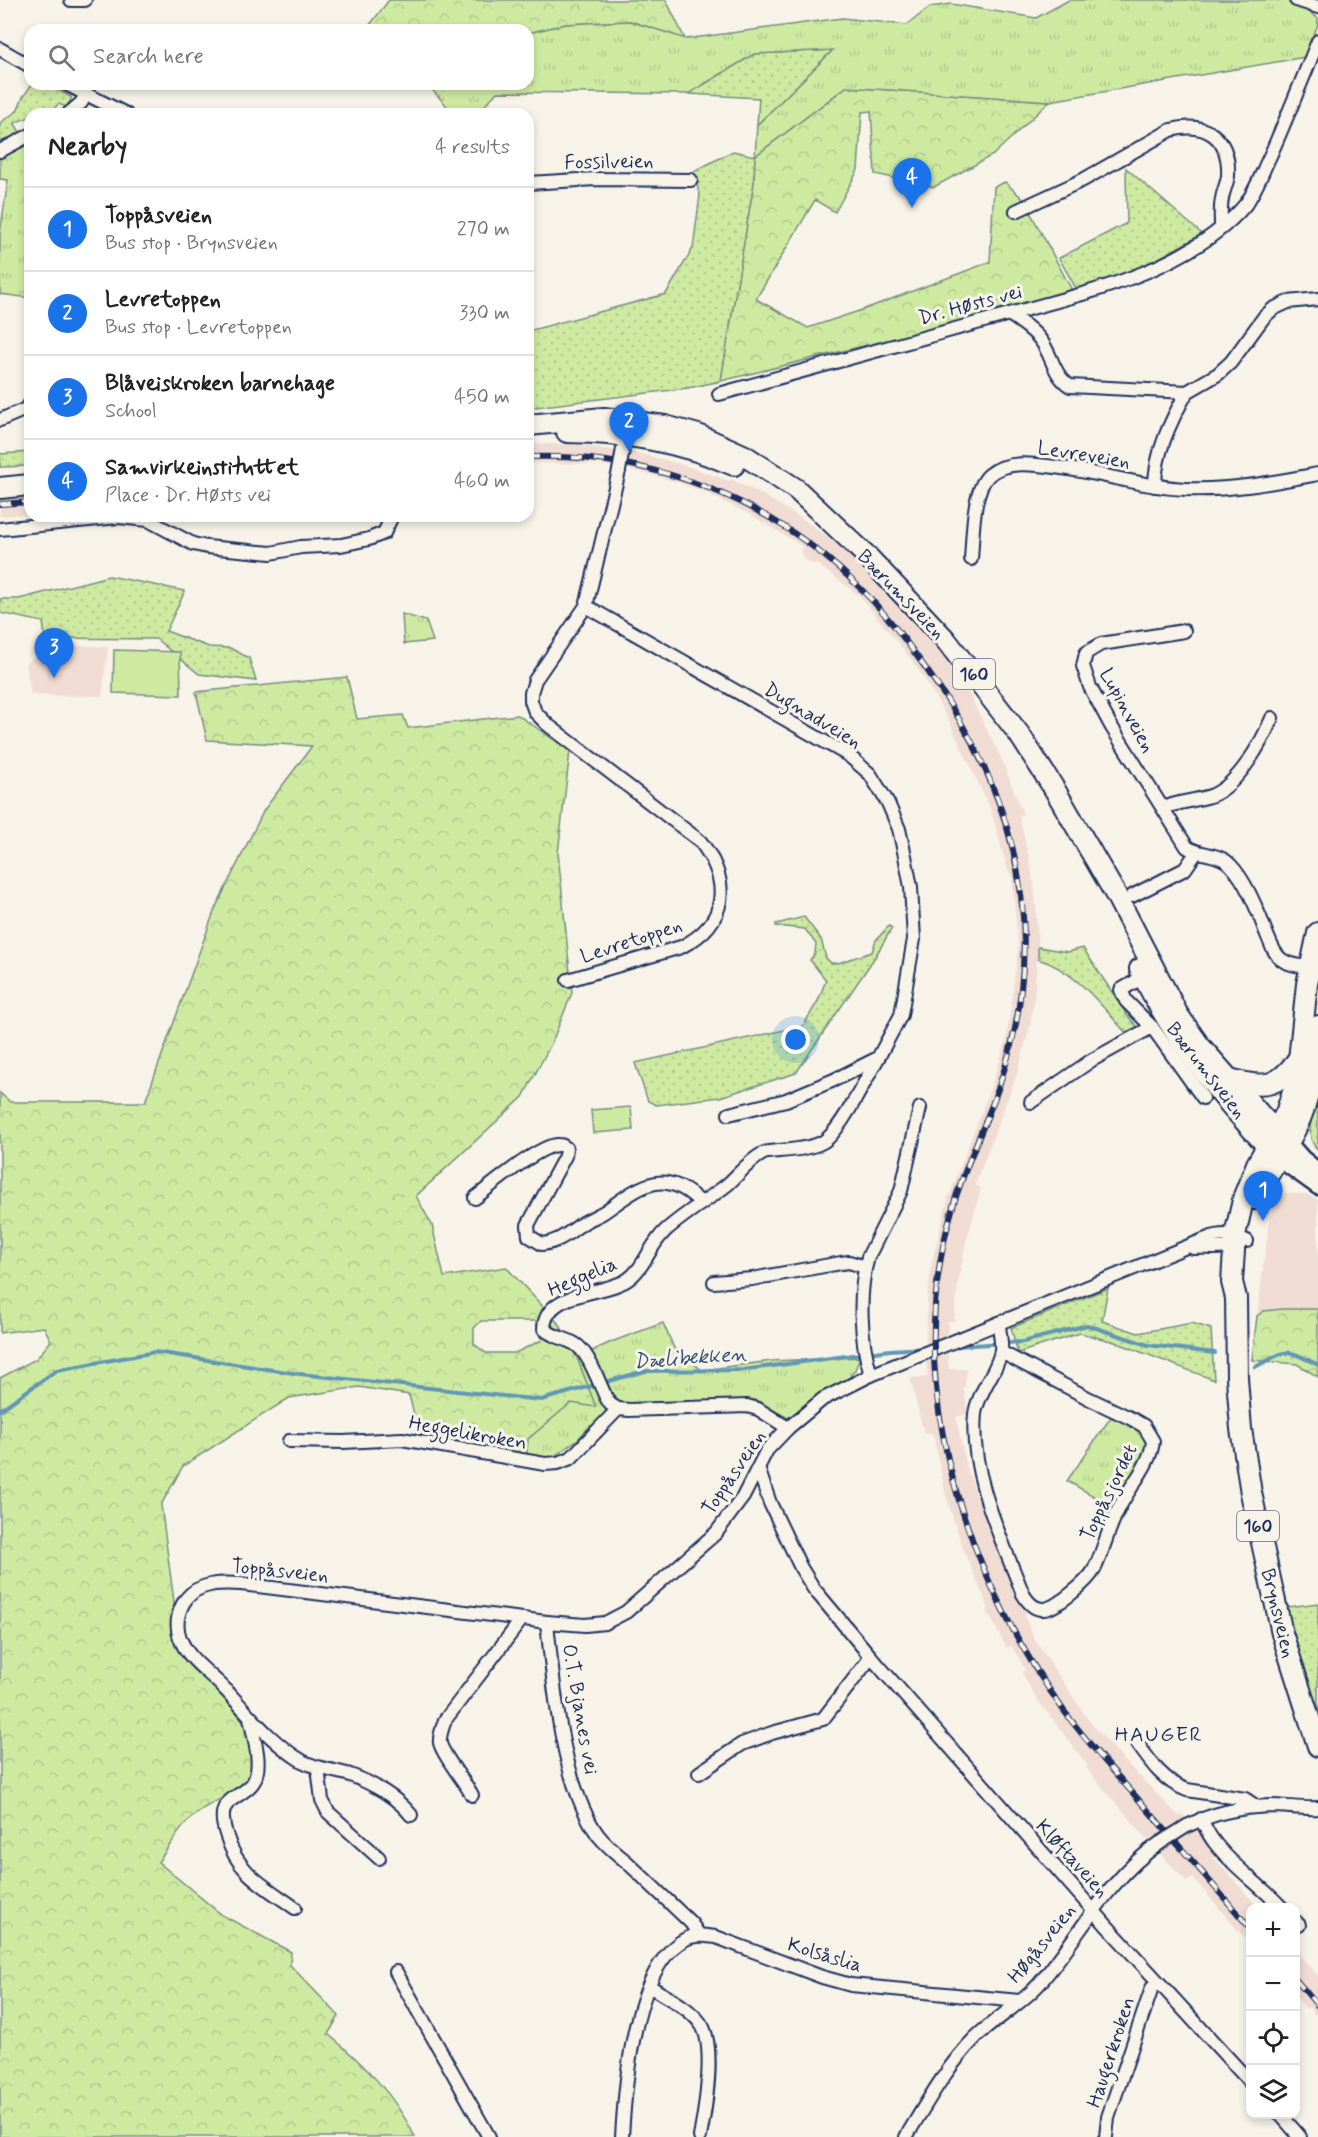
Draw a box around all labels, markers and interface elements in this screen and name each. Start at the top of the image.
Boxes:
search box [24,24,534,90]
icon: search [45,41,78,74]
text: Search here [93,43,204,71]
text: Nearby [48,130,127,164]
text: 4 results [435,134,510,161]
street label: Fossilveien [564,148,654,177]
pin: 4 [892,158,932,208]
text: Toppåsveien [105,202,212,230]
text: 1 [63,216,72,243]
text: 270 m [457,216,510,243]
text: Bus stop · Brynsveien [105,230,278,257]
street label: Dr. Høsts vei [915,279,1025,332]
text: Levretoppen [105,286,221,314]
text: 2 [63,300,72,327]
text: 330 m [459,300,510,327]
text: Bus stop · Levretoppen [105,314,292,341]
text: Blåveiskroken barnehage [105,370,335,398]
text: 3 [63,384,72,411]
text: 450 m [454,384,510,411]
text: School [105,398,157,425]
pin: 2 [610,402,648,452]
street label: Levreveien [1036,435,1132,476]
text: Samvirkeinstituttet [105,454,299,482]
text: 4 [62,468,73,495]
text: 460 m [454,468,510,495]
text: Place · Dr. Høsts vei [105,482,271,509]
street label: Bærumsveien [851,544,951,646]
pin: 3 [34,628,74,678]
road number: 160 [953,659,995,689]
street label: Lupinveien [1092,664,1161,758]
street label: Dugnadveien [757,676,866,758]
street label: Levretoppen [577,912,686,971]
street label: Bærumsveien [1159,1017,1252,1125]
your location [781,1025,810,1054]
pin: 1 [1244,1172,1282,1221]
street label: Heggelia [544,1251,622,1306]
water label: Dælibekken [633,1340,748,1376]
street label: Heggelikroken [406,1410,529,1459]
street label: Toppåsveien [696,1425,773,1521]
street label: Toppåsjordet [1074,1440,1144,1546]
road number: 160 [1237,1511,1279,1541]
street label: Toppåsveien [230,1553,330,1590]
street label: Brynsveien [1253,1566,1302,1661]
street label: O.T. Bjanes vei [555,1642,604,1777]
district label: HAUGER [1115,1721,1203,1749]
street label: Kløftaveien [1029,1814,1115,1904]
street label: Høgåsveien [1002,1899,1083,1989]
map controls [1246,1903,1300,2119]
button: + [1246,1903,1300,1957]
street label: Kolsåslia [784,1931,865,1980]
button: − [1246,1957,1300,2011]
street label: Haugerkroken [1081,1994,1144,2112]
button: locate [1246,2011,1300,2065]
button: layers [1246,2065,1300,2119]

